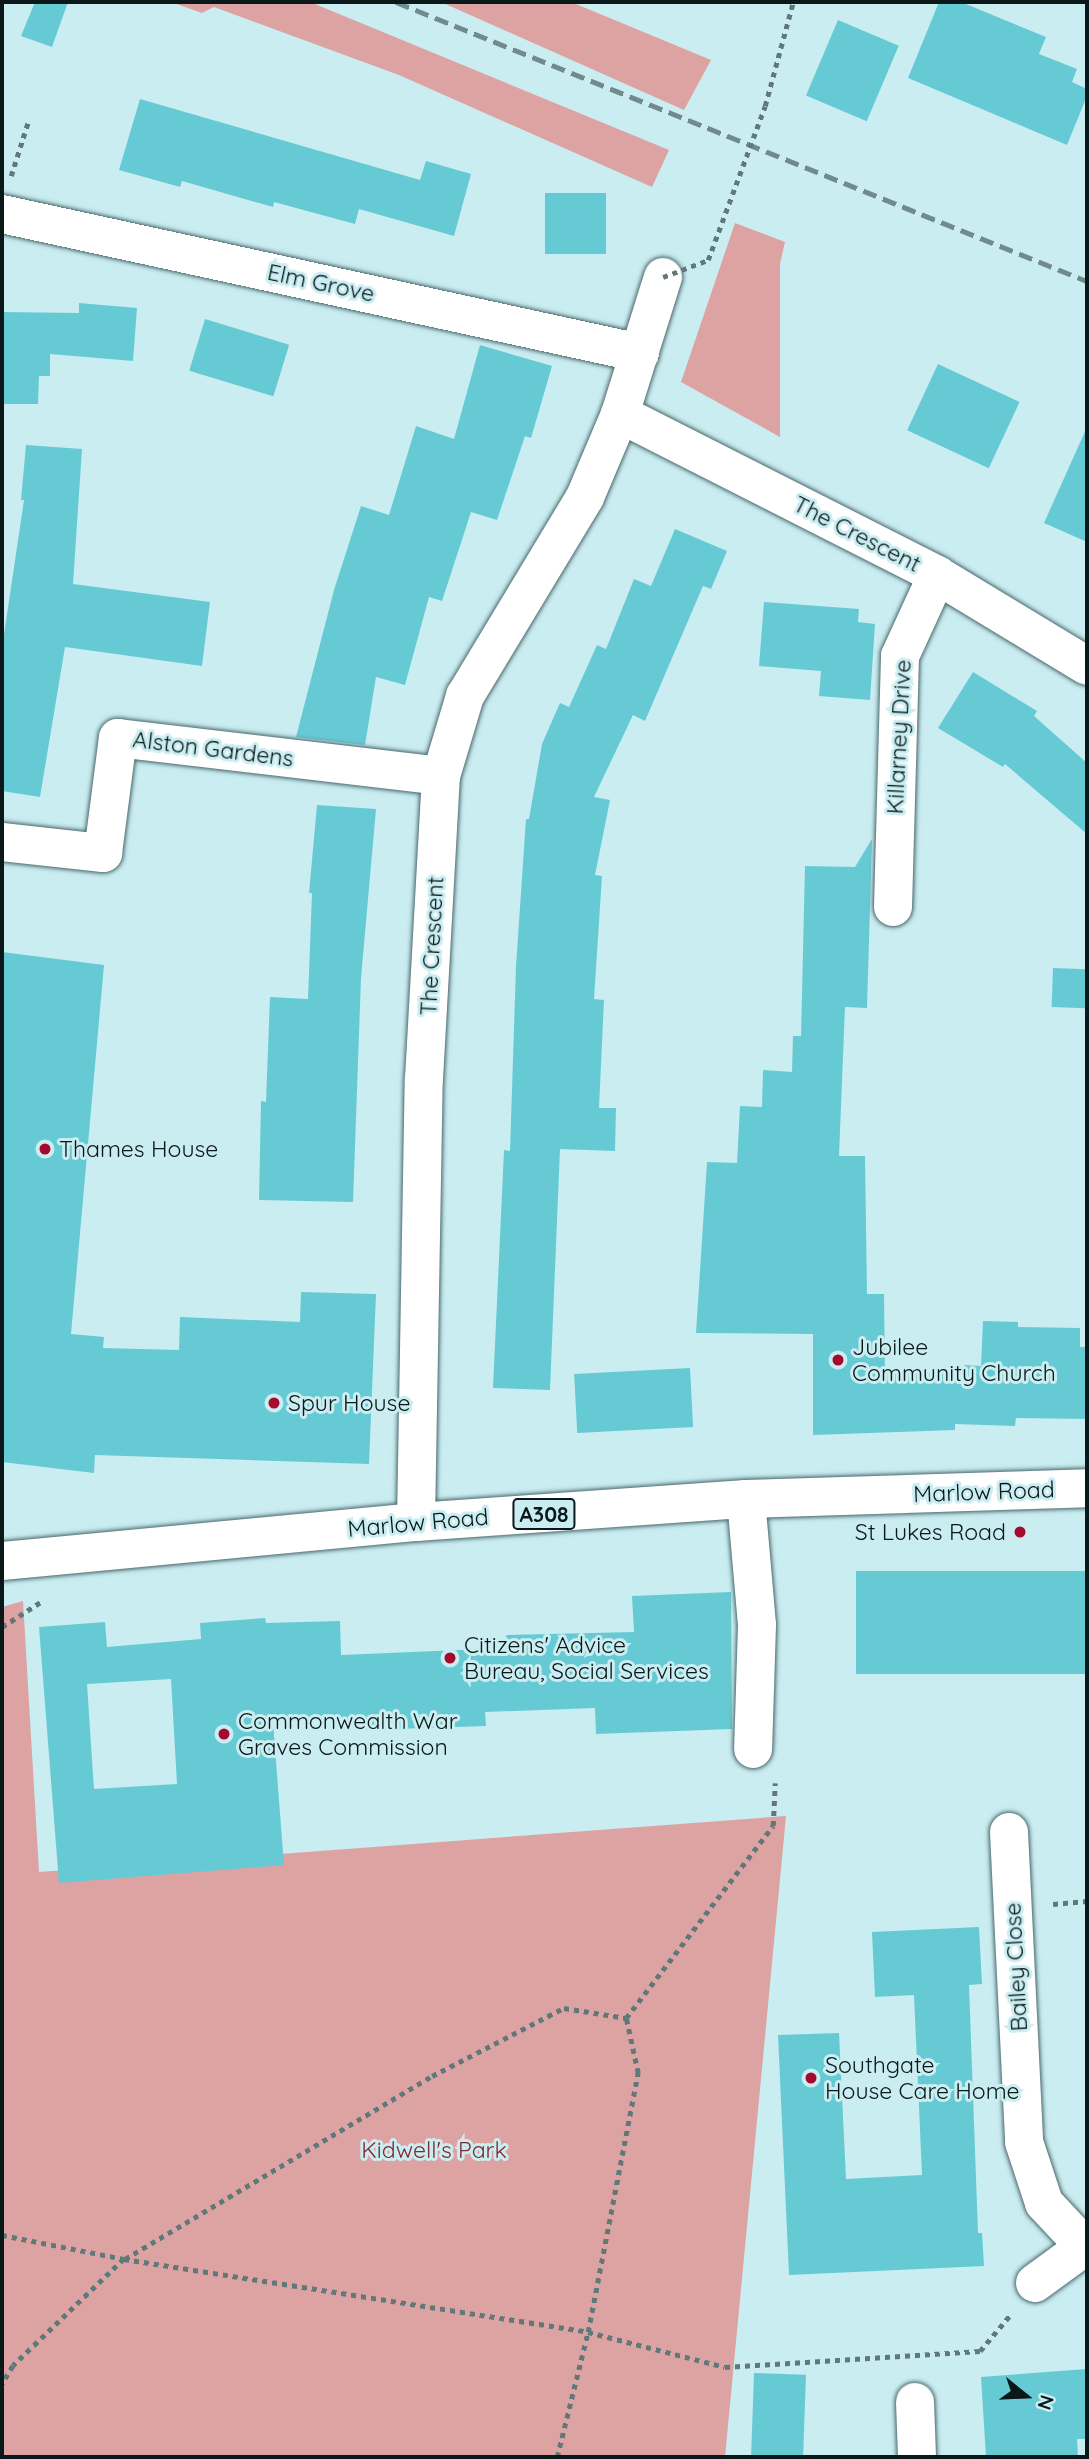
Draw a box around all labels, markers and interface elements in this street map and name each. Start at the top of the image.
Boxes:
street label: Elm Grove [265,258,377,308]
street label: The Crescent [789,490,925,578]
street label: Killarney Drive [881,659,917,815]
street label: Alston Gardens [131,725,295,773]
street label: The Crescent [415,876,449,1016]
place label: Thames House [59,1135,218,1163]
marker: Thames House [37,1141,53,1157]
place label: Jubilee Community Church [852,1333,1056,1387]
marker: Jubilee Community Church [830,1352,846,1368]
place label: Spur House [288,1389,410,1417]
marker: Spur House [266,1395,282,1411]
street label: Marlow Road [913,1476,1055,1508]
road number: A308 [511,1496,577,1532]
street label: Marlow Road [346,1503,490,1543]
place label: St Lukes Road [855,1518,1006,1546]
marker: St Lukes Road [1012,1524,1028,1540]
place label: Citizens' Advice Bureau, Social Services [464,1631,709,1685]
marker: Citizens' Advice Bureau, Social Services [442,1650,458,1666]
place label: Commonwealth War Graves Commission [238,1707,458,1761]
marker: Commonwealth War Graves Commission [216,1726,232,1742]
street label: Bailey Close [999,1902,1033,2032]
place label: Southgate House Care Home [825,2051,1020,2105]
marker: Southgate House Care Home [803,2070,819,2086]
park label: Kidwell's Park [361,2136,507,2164]
north arrow [991,2361,1061,2431]
text: N [1032,2392,1060,2413]

